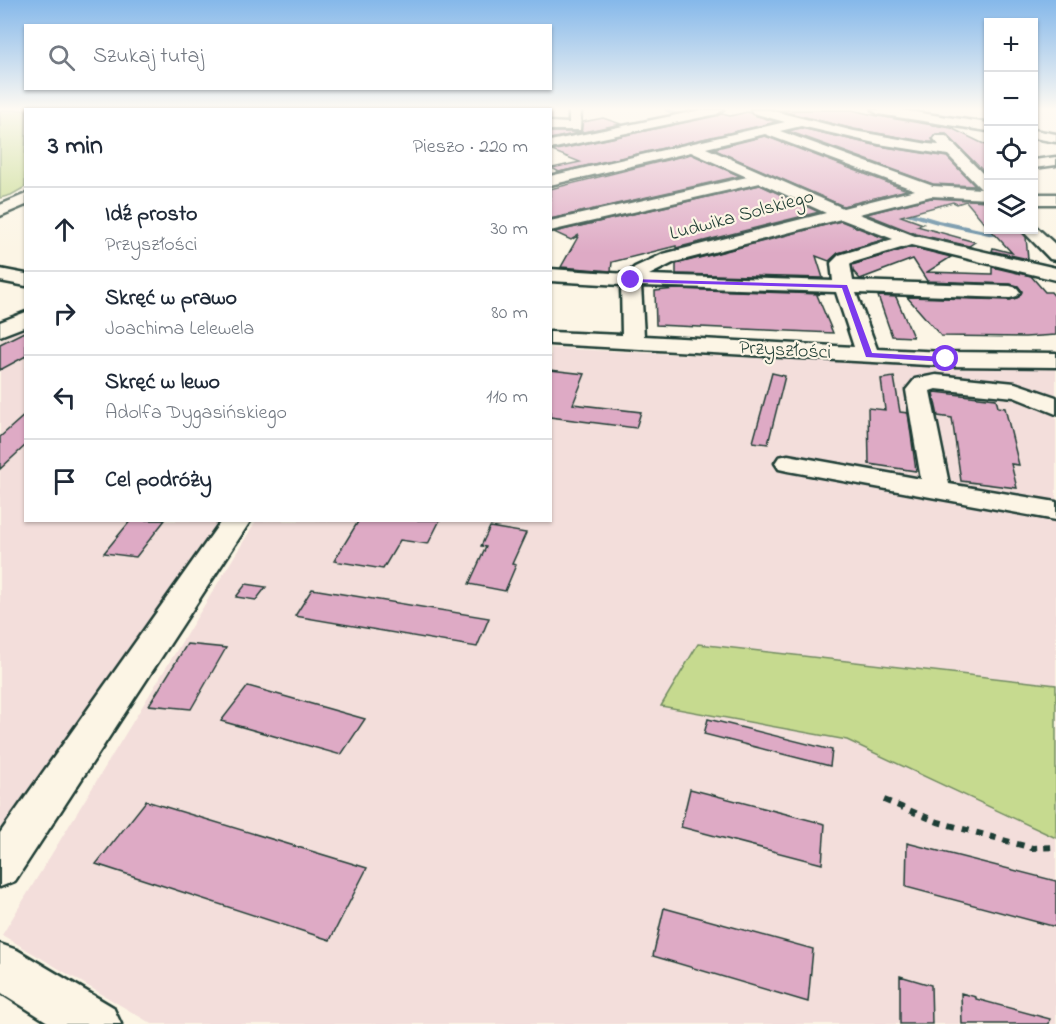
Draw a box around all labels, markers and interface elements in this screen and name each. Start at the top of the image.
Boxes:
map controls [984,18,1038,234]
button: + [984,18,1038,72]
search box [24,24,552,90]
icon: search [45,41,78,74]
text: Szukaj tutaj [93,41,204,73]
button: − [984,72,1038,126]
button: locate [984,126,1038,180]
text: 3 min [48,128,103,166]
text: Pieszo · 220 m [413,133,528,162]
button: layers [984,180,1038,234]
street label: Ludwika Solskiego [667,183,818,250]
text: Idź prosto [105,199,198,231]
icon: ahead [48,213,81,246]
text: 30 m [491,215,528,244]
text: Przyszłości [105,231,197,260]
route end [617,266,643,292]
text: Skręć w prawo [105,283,237,315]
icon: right [48,297,81,330]
text: 80 m [491,299,528,328]
text: Joachima Lelewela [105,315,254,344]
street label: Przyszłości [738,334,832,368]
route start [932,345,958,371]
text: Skręć w lewo [105,367,220,399]
icon: left [48,381,81,414]
text: 110 m [486,383,528,412]
text: Adolfa Dygasińskiego [105,399,287,428]
icon: arrive [48,465,81,498]
text: Cel podróży [105,465,212,497]

